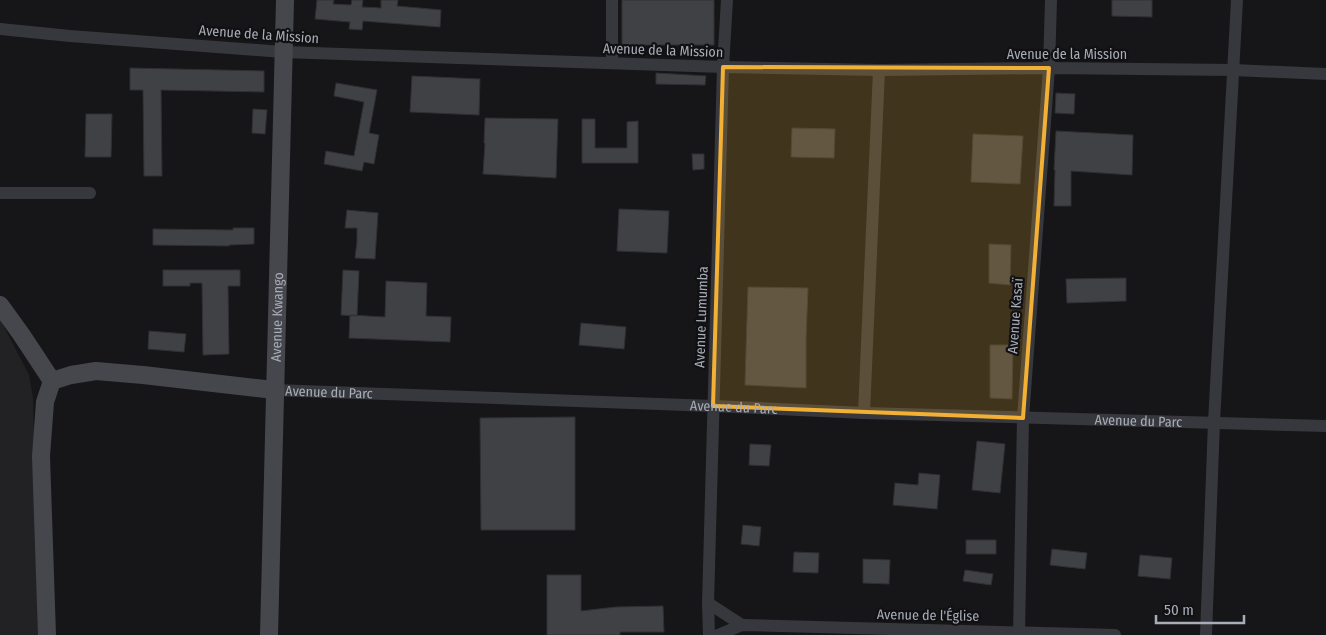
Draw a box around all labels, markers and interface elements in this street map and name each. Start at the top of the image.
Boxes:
street label: Avenue de la Mission [198,22,320,47]
street label: Avenue de la Mission [603,40,723,61]
street label: Avenue de la Mission [1007,46,1127,63]
street label: Avenue Lumumba [691,266,712,368]
street label: Avenue Kwango [268,272,287,362]
street label: Avenue Kasaï [1004,277,1027,354]
street label: Avenue du Parc [285,382,373,403]
street label: Avenue du Parc [690,397,778,418]
street label: Avenue du Parc [1094,411,1182,431]
scale bar [1156,592,1244,624]
text: 50 m [1164,601,1194,619]
street label: Avenue de l'Église [877,605,979,625]

